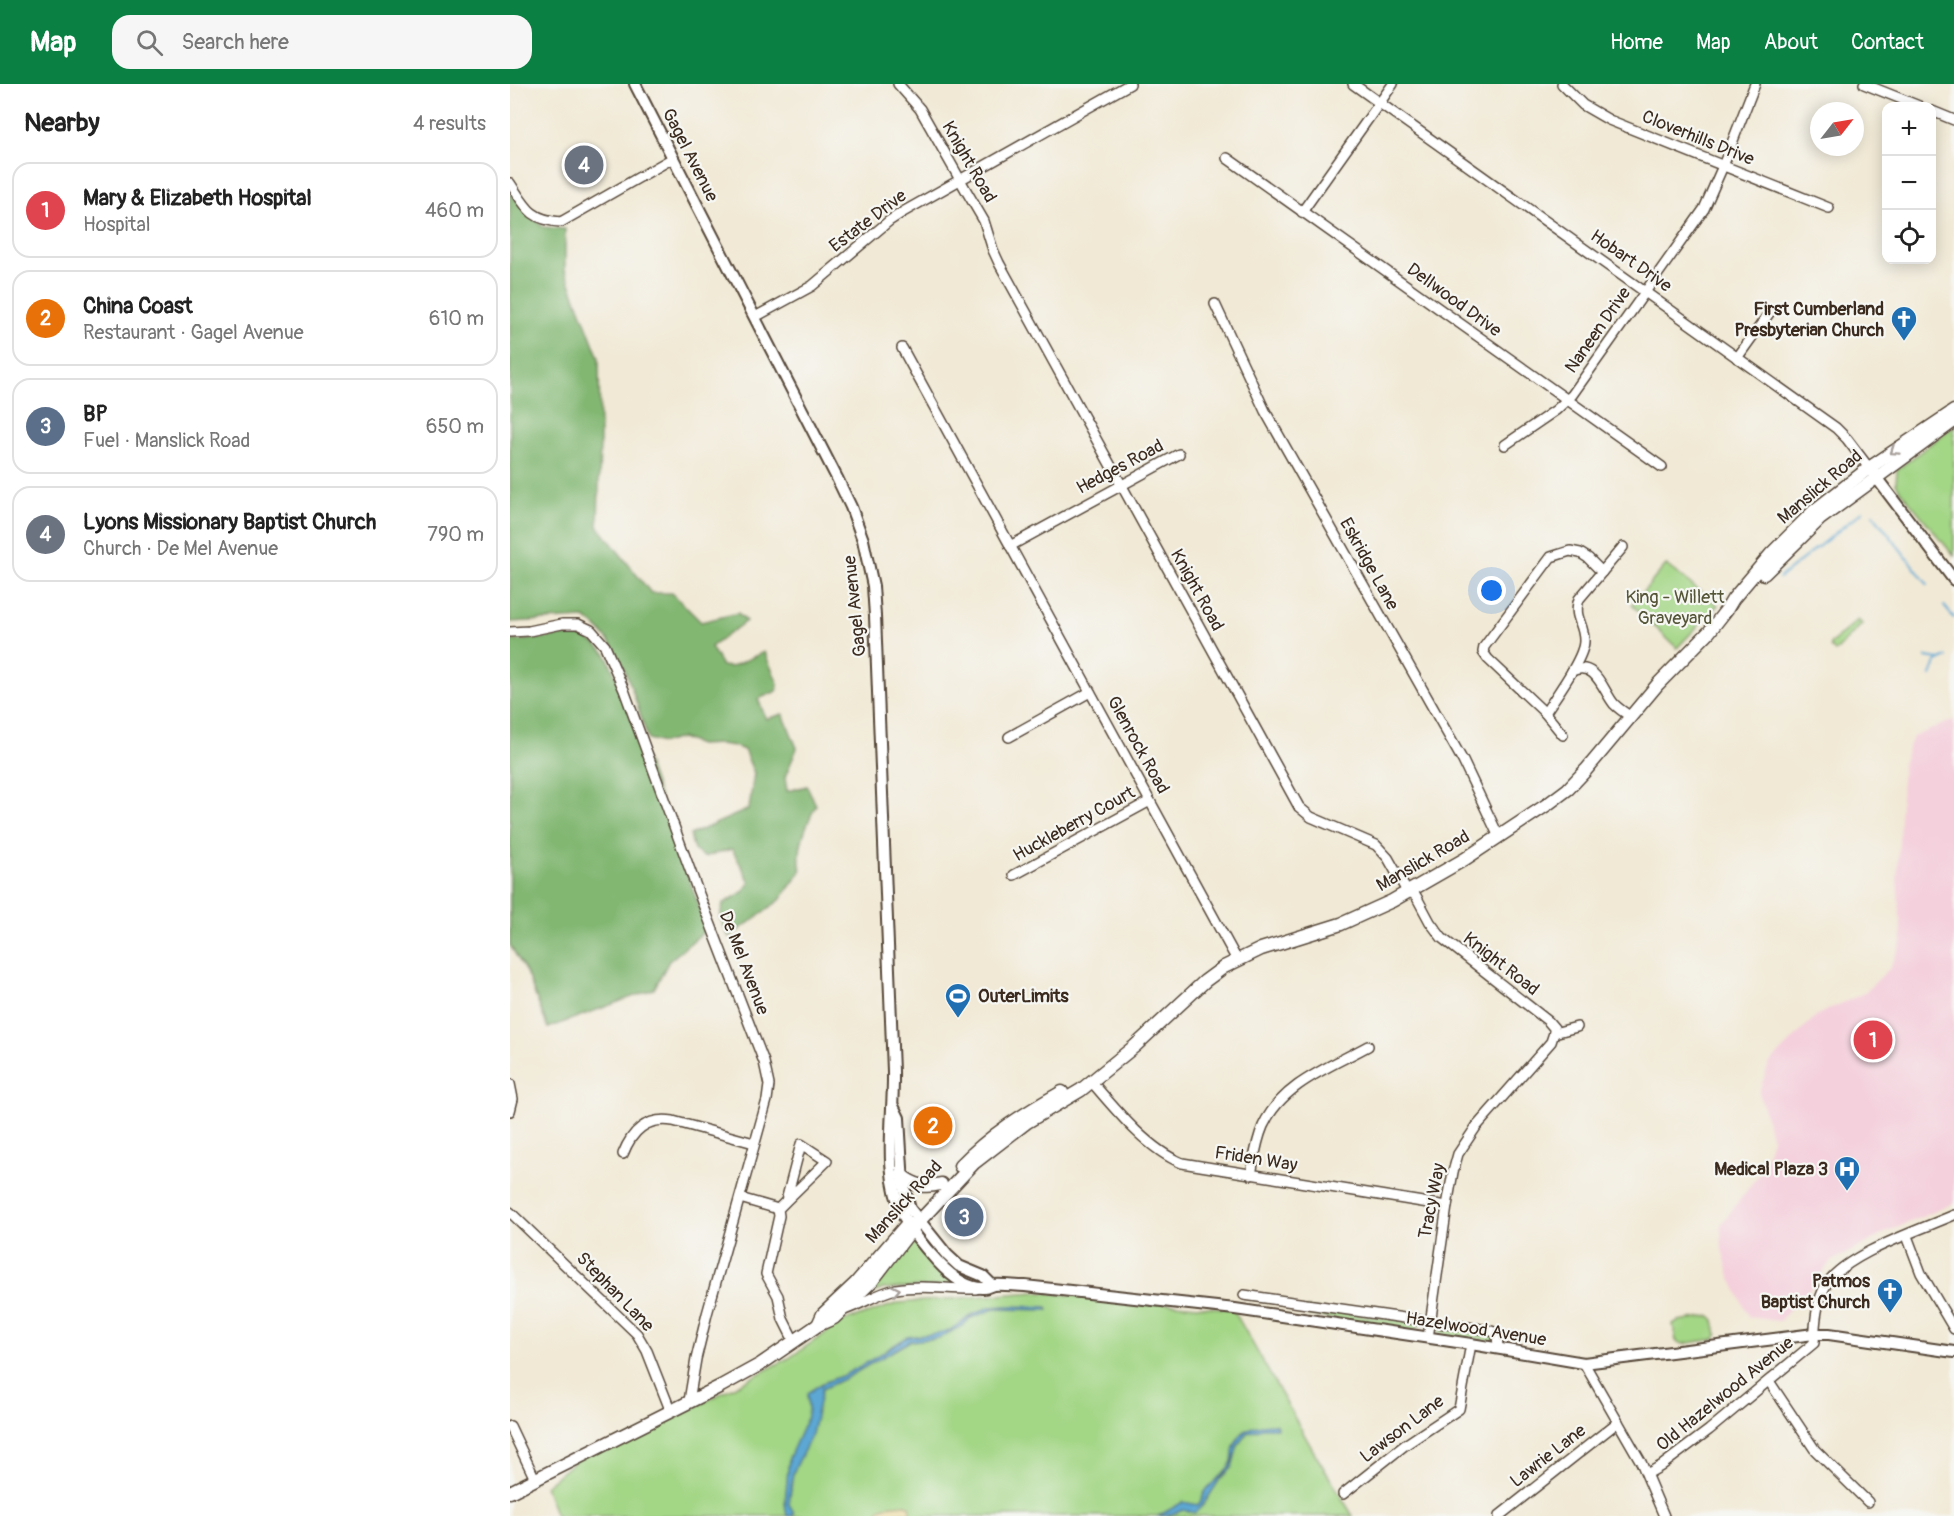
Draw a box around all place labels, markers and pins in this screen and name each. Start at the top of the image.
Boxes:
pin: 4 [564,142,604,188]
place label: First Cumberland Presbyterian Church [1735,298,1885,342]
church icon: First Cumberland Presbyterian Church [1889,304,1919,342]
sports icon: OuterLimits [943,981,973,1019]
place label: OuterLimits [978,985,1069,1008]
pin: 1 [1854,1018,1892,1062]
pin: 2 [914,1104,952,1148]
hospital icon: Medical Plaza 3 [1832,1154,1862,1192]
place label: Medical Plaza 3 [1714,1158,1828,1181]
pin: 3 [944,1194,984,1240]
place label: Patmos Baptist Church [1761,1270,1871,1314]
church icon: Patmos Baptist Church [1875,1276,1905,1314]

